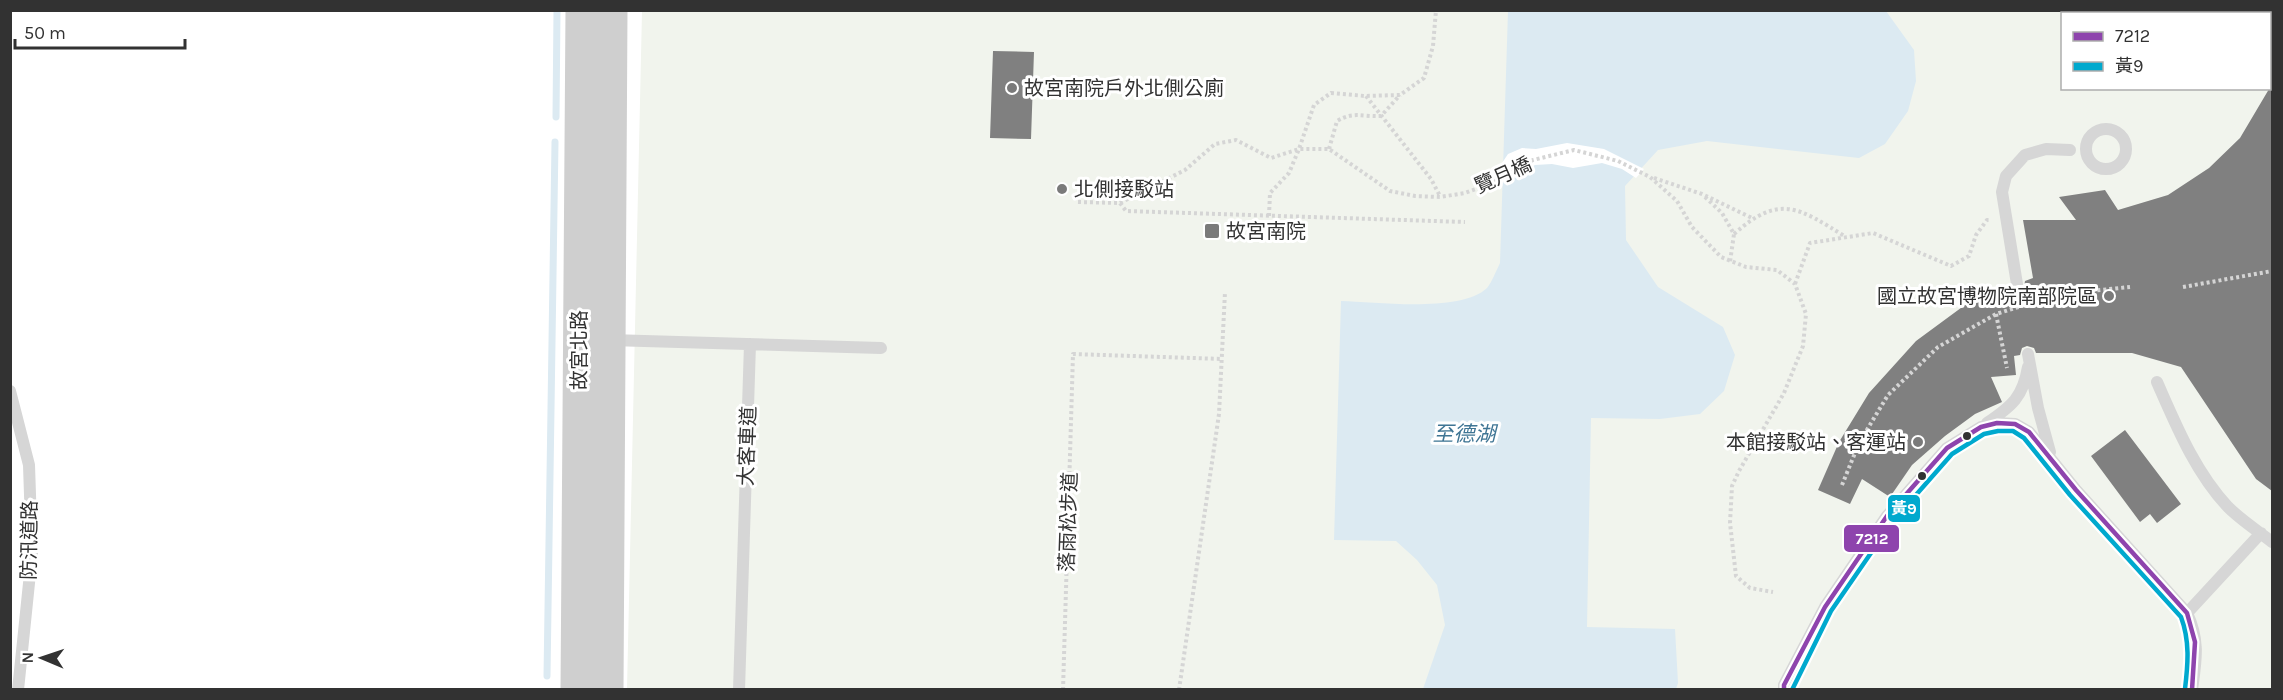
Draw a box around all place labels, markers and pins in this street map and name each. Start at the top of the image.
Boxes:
place label: 故宮南院戶外北側公廁 [1024,77,1224,100]
marker: 故宮南院戶外北側公廁 [1005,81,1019,95]
place label: 北側接駁站 [1074,178,1174,201]
marker: 北側接駁站 [1055,182,1069,196]
place label: 故宮南院 [1226,220,1306,243]
marker: 故宮南院 [1203,222,1221,240]
place label: 國立故宮博物院南部院區 [1877,285,2097,308]
marker: 國立故宮博物院南部院區 [2102,289,2116,303]
unlabelled marker [1961,430,1973,442]
place label: 本館接駁站、客運站 [1726,431,1906,454]
marker: 本館接駁站、客運站 [1911,435,1925,449]
unlabelled marker [1916,470,1928,482]

